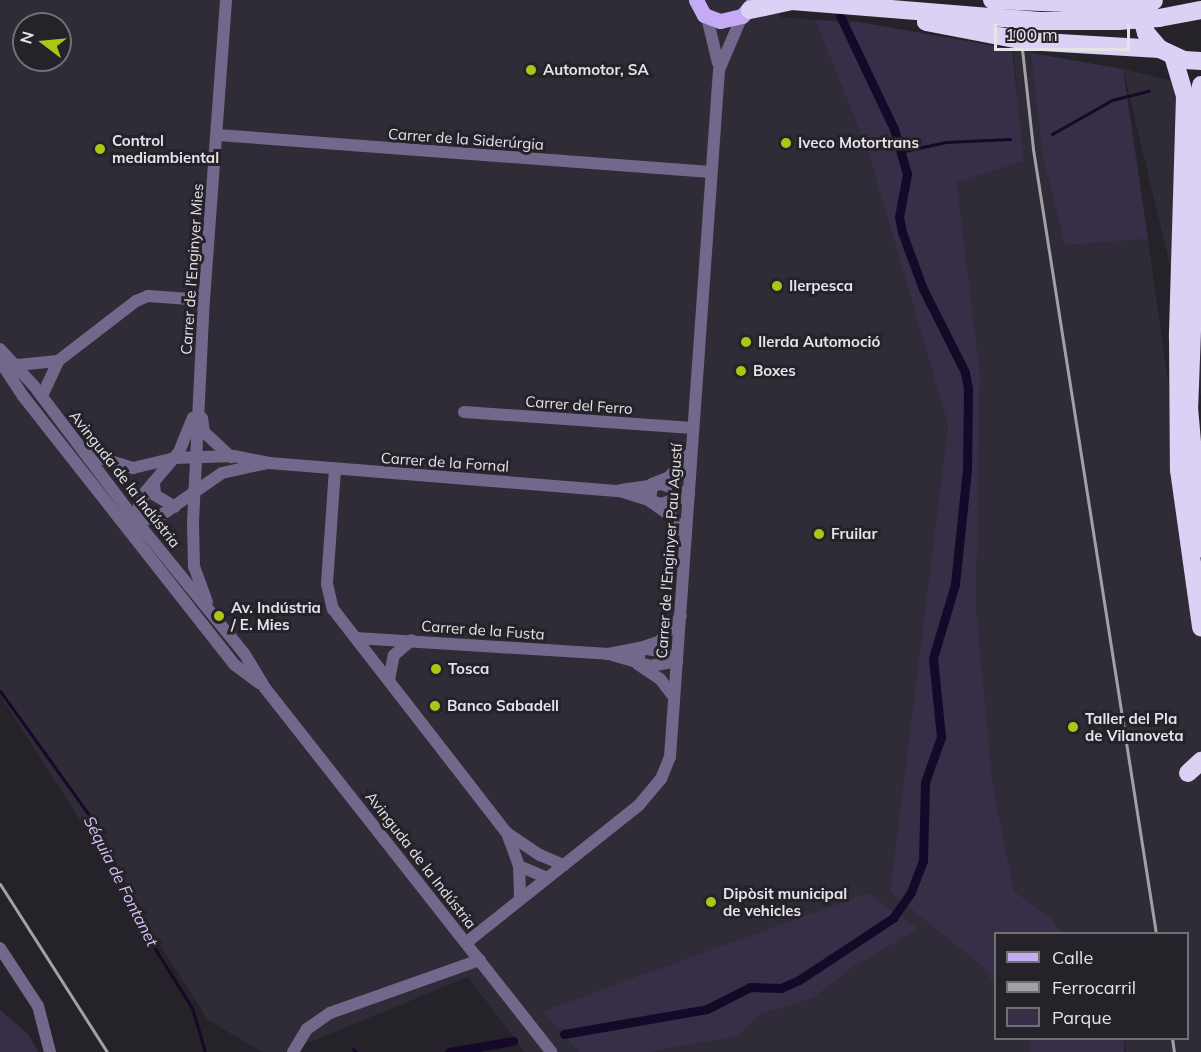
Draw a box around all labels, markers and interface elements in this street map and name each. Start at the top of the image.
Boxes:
north arrow [12,12,72,72]
scale bar [997,12,1134,50]
text: 100 m [1005,23,1058,46]
text: N [15,29,38,46]
place label: Automotor, SA [543,61,649,79]
marker: Automotor, SA [524,63,538,77]
street label: Carrer de la Siderúrgia [388,125,544,153]
place label: Control mediambiental [112,131,219,166]
place label: Iveco Motortrans [798,134,919,152]
marker: Iveco Motortrans [779,136,793,150]
marker: Control mediambiental [93,142,107,156]
street label: Carrer de l'Enginyer Mies [177,183,207,355]
place label: Ilerpesca [789,277,853,295]
marker: Ilerpesca [770,279,784,293]
place label: Ilerda Automoció [758,333,880,351]
marker: Ilerda Automoció [739,335,753,349]
place label: Boxes [753,362,796,380]
marker: Boxes [734,364,748,378]
street label: Carrer del Ferro [525,392,633,418]
street label: Avinguda de la Indústria [66,407,184,551]
street label: Carrer de l'Enginyer Pau Agustí [653,443,685,659]
street label: Carrer de la Fornal [380,449,510,475]
place label: Fruilar [831,525,877,543]
marker: Fruilar [812,527,826,541]
place label: Av. Indústria / E. Mies [231,598,321,633]
marker: Av. Indústria / E. Mies [212,609,226,623]
street label: Carrer de la Fusta [421,617,545,643]
place label: Tosca [448,660,489,678]
marker: Tosca [429,662,443,676]
place label: Banco Sabadell [447,697,559,715]
marker: Banco Sabadell [428,699,442,713]
place label: Taller del Pla de Vilanoveta [1085,709,1184,744]
marker: Taller del Pla de Vilanoveta [1066,720,1080,734]
street label: Avinguda de la Indústria [362,788,480,932]
water label: Séquia de Fontanet [80,813,162,949]
place label: Dipòsit municipal de vehicles [723,884,847,919]
marker: Dipòsit municipal de vehicles [704,895,718,909]
legend [994,932,1189,1040]
text: Calle [1052,946,1093,969]
text: Ferrocarril [1052,976,1136,999]
text: Parque [1052,1006,1111,1029]

